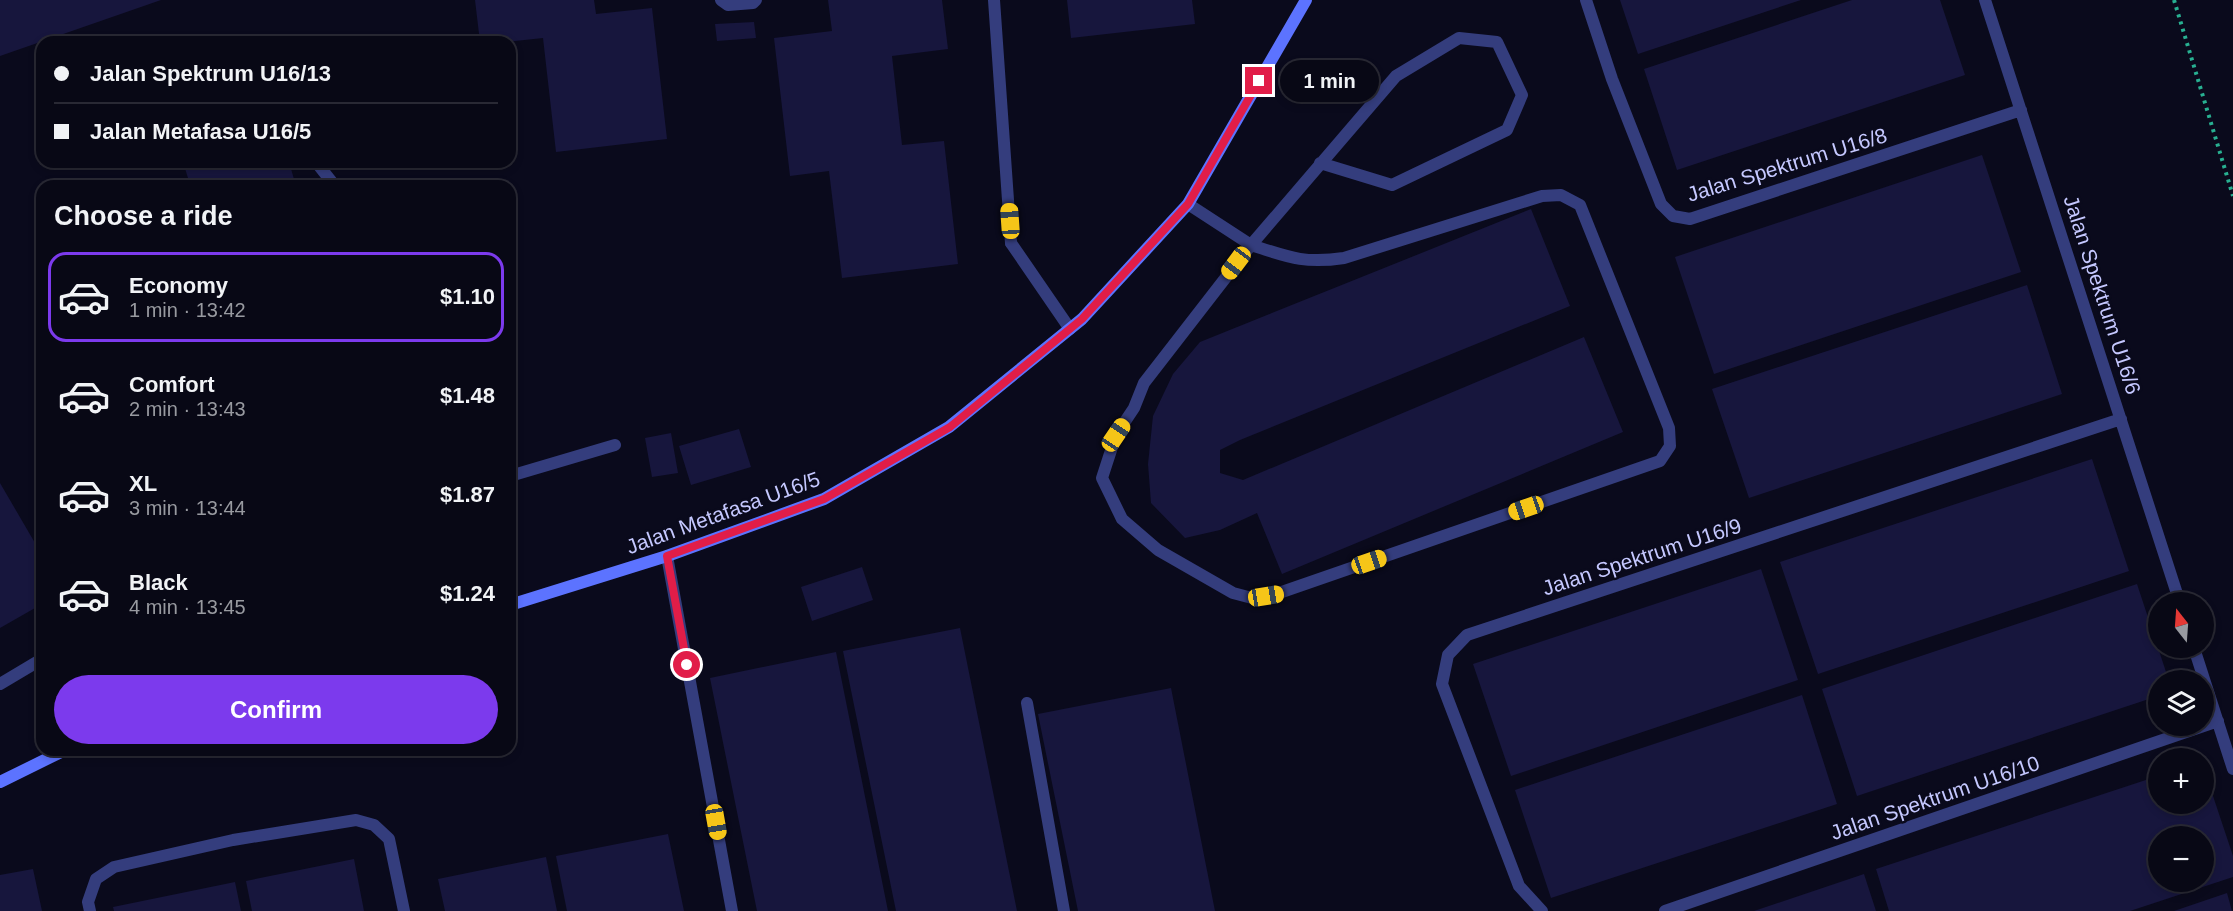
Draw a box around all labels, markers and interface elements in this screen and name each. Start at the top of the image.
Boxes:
callout: 1 min [1280,60,1379,102]
text: Jalan Spektrum U16/13 [90,61,331,86]
route end [1245,67,1272,94]
text: 1 min [1303,70,1356,92]
text: Jalan Metafasa U16/5 [90,119,311,144]
street label: Jalan Spektrum U16/8 [1684,123,1890,206]
street label: Jalan Spektrum U16/6 [2059,192,2146,397]
text: Choose a ride [54,201,233,231]
car [1000,202,1020,240]
car [1218,243,1254,283]
icon: car [57,270,111,324]
text: Economy [129,273,228,298]
text: $1.10 [440,284,495,309]
text: 1 min · 13:42 [129,299,246,321]
icon: car [57,369,111,423]
text: Comfort [129,372,215,397]
text: $1.48 [440,383,495,408]
text: 2 min · 13:43 [129,398,246,420]
car [1098,415,1134,455]
street label: Jalan Metafasa U16/5 [623,467,823,558]
icon: car [57,468,111,522]
text: XL [129,471,157,496]
text: $1.87 [440,482,495,507]
car [1506,494,1546,522]
text: 3 min · 13:44 [129,497,246,519]
street label: Jalan Spektrum U16/9 [1539,513,1744,600]
car [1349,548,1389,576]
icon: car [57,567,111,621]
text: Black [129,570,188,595]
text: $1.24 [440,581,495,606]
car [1247,584,1285,608]
north arrow [2148,592,2214,658]
map controls [2148,592,2214,892]
text: 4 min · 13:45 [129,596,246,618]
route start [673,651,700,678]
button: layers [2148,670,2214,736]
button: Confirm [54,675,498,744]
button: + [2148,748,2214,814]
street label: Jalan Spektrum U16/10 [1827,751,2042,844]
car [704,803,728,841]
button: − [2148,826,2214,892]

